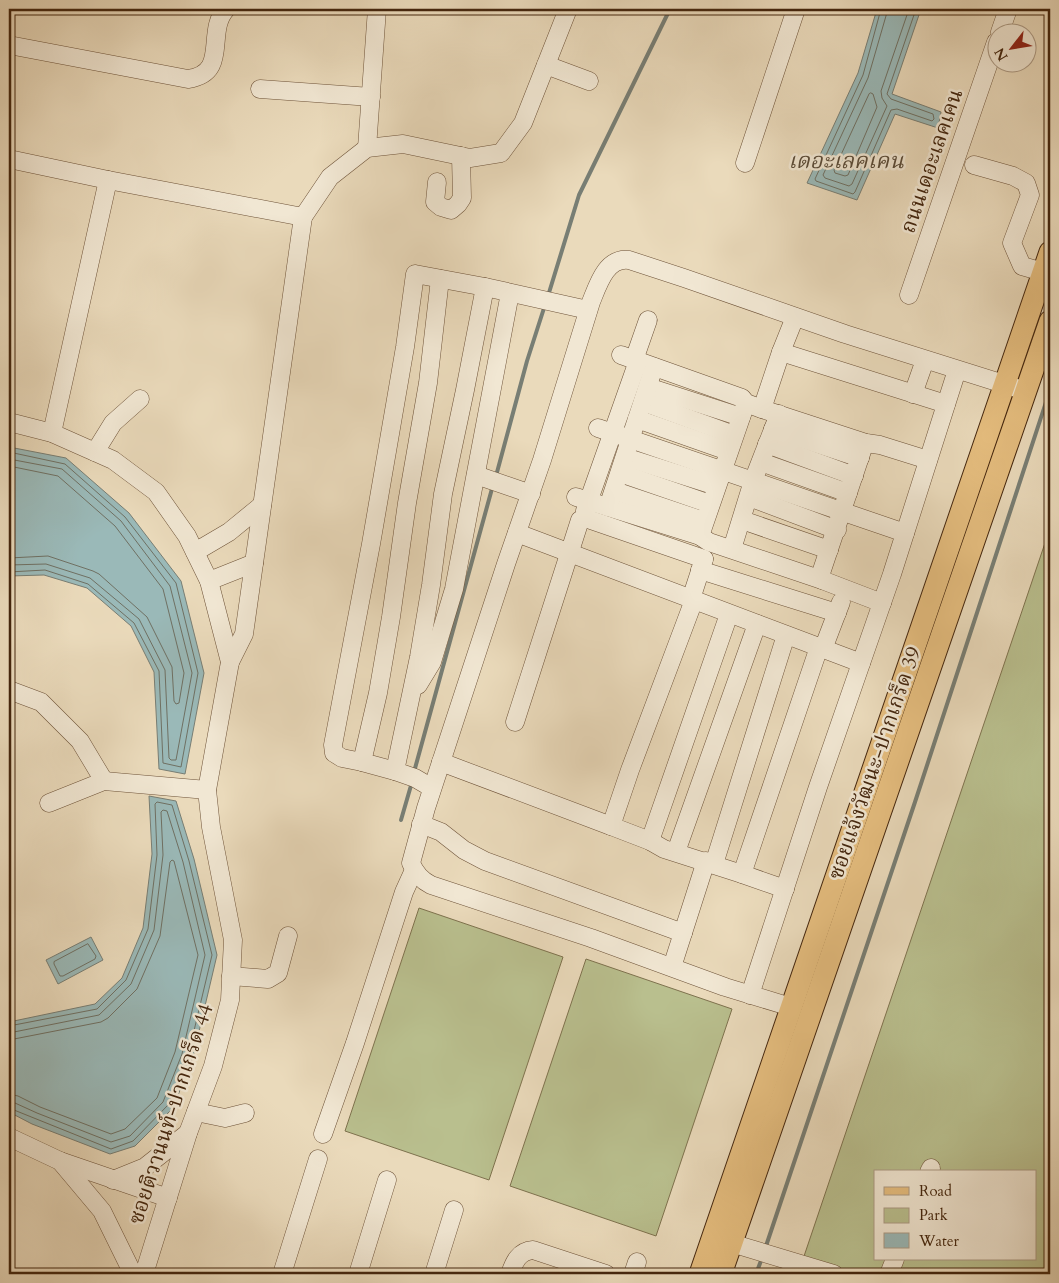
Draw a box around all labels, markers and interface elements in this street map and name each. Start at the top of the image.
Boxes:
north arrow [986,22,1036,72]
text: N [990,44,1013,65]
street label: ถนนเดอะเลคเคน [894,85,970,237]
water label: เดอะเลคเคน [788,146,904,176]
street label: ซอยแจ้งวัฒนะ-ปากเกร็ด 39 [821,642,929,883]
street label: ซอยติวานนท์-ปากเกร็ด 44 [122,1000,220,1228]
legend [874,1170,1036,1260]
text: Road [919,1181,952,1201]
text: Park [919,1205,948,1225]
text: Water [918,1231,960,1251]

